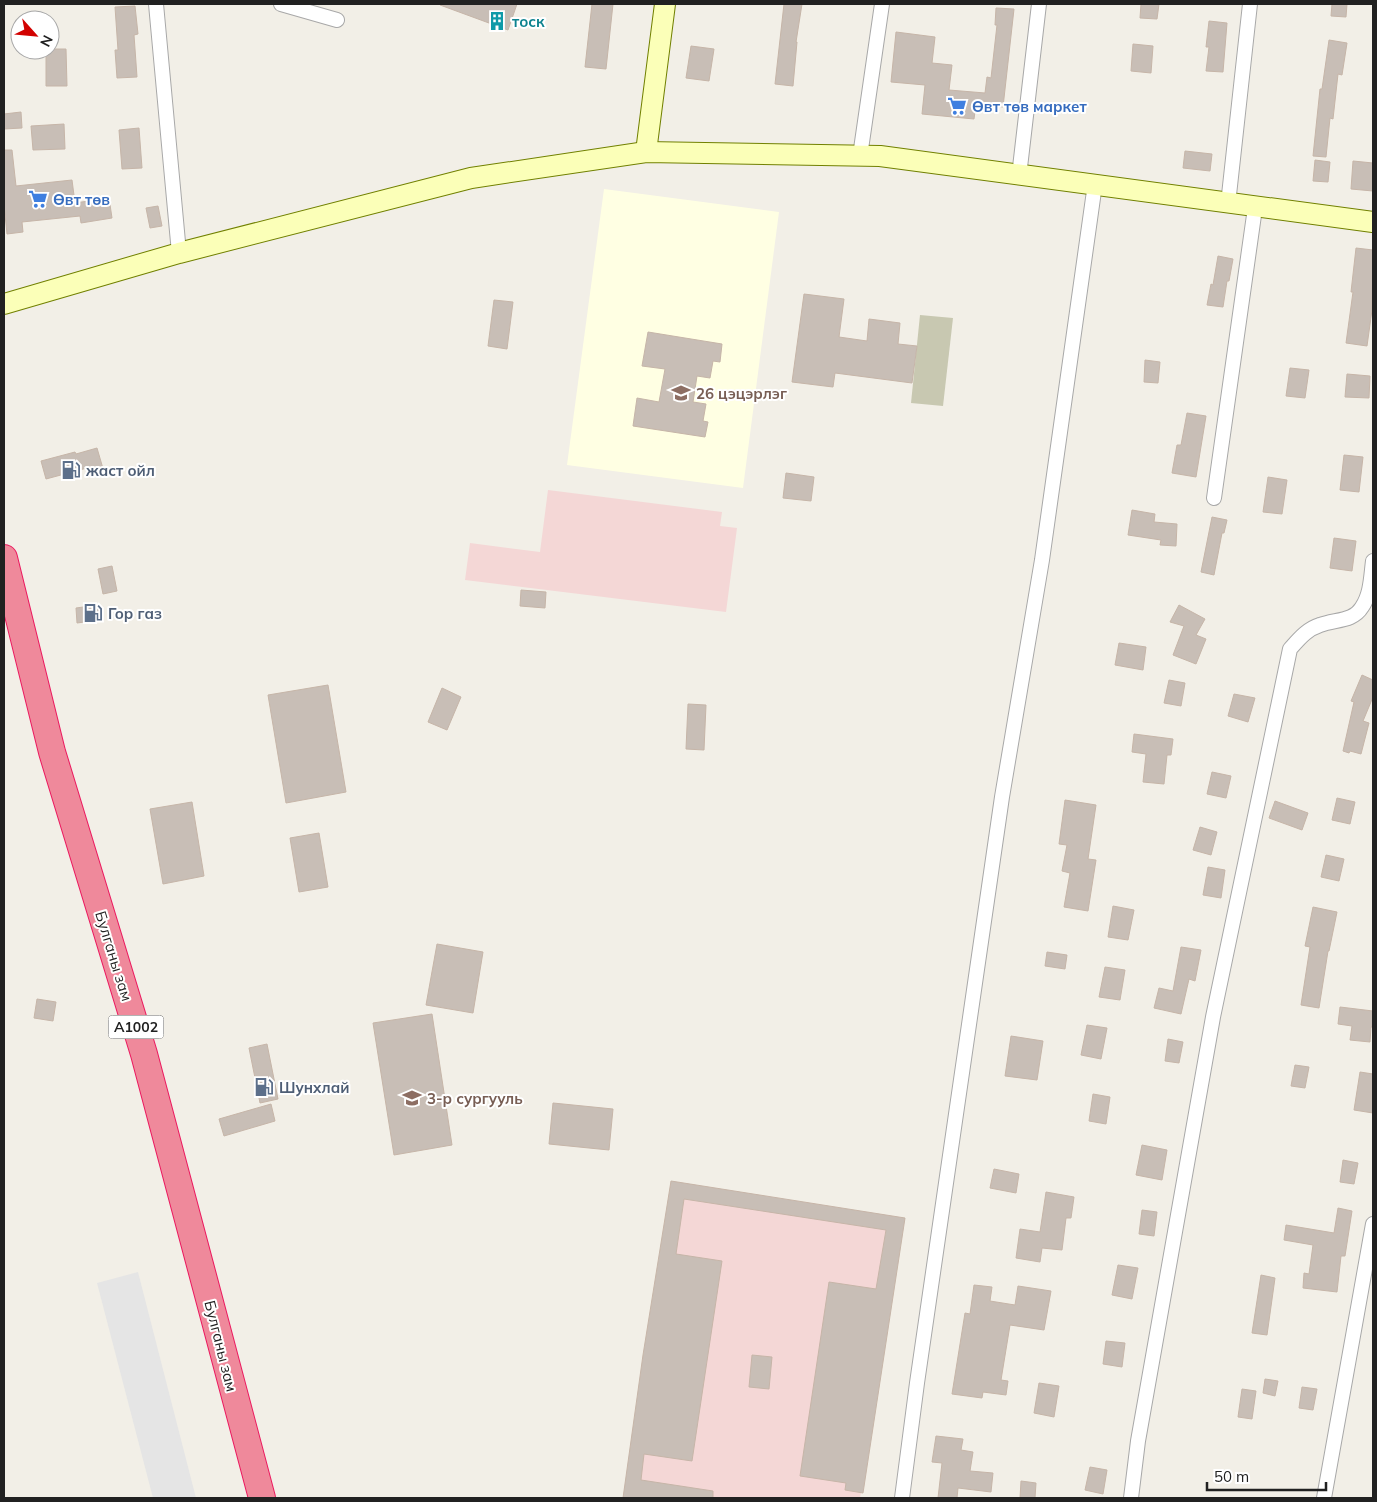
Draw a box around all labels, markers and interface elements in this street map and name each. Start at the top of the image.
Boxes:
north arrow [10,10,60,60]
building icon: тоск [486,10,508,32]
place label: тоск [512,12,545,31]
text: N [36,32,57,50]
supermarket icon: Өвт төв маркет [946,95,968,117]
place label: Өвт төв маркет [972,97,1088,116]
supermarket icon: Өвт төв [27,188,49,210]
place label: Өвт төв [53,190,110,209]
school or university icon: 26 цэцэрлэг [670,382,692,404]
place label: 26 цэцэрлэг [696,384,787,403]
fuel station icon: жаст ойл [60,459,82,481]
place label: жаст ойл [85,461,155,480]
fuel station icon: Гор газ [82,602,104,624]
place label: Гор газ [108,604,162,623]
street label: Булганы зам [91,909,137,1003]
road number: A1002 [108,1016,164,1038]
fuel station icon: Шунхлай [253,1076,275,1098]
place label: Шунхлай [279,1078,349,1097]
school or university icon: 3-р сургууль [401,1087,423,1109]
place label: 3-р сургууль [427,1089,523,1108]
street label: Булганы зам [200,1298,242,1394]
scale bar [1207,1460,1326,1492]
text: 50 m [1214,1467,1249,1486]

